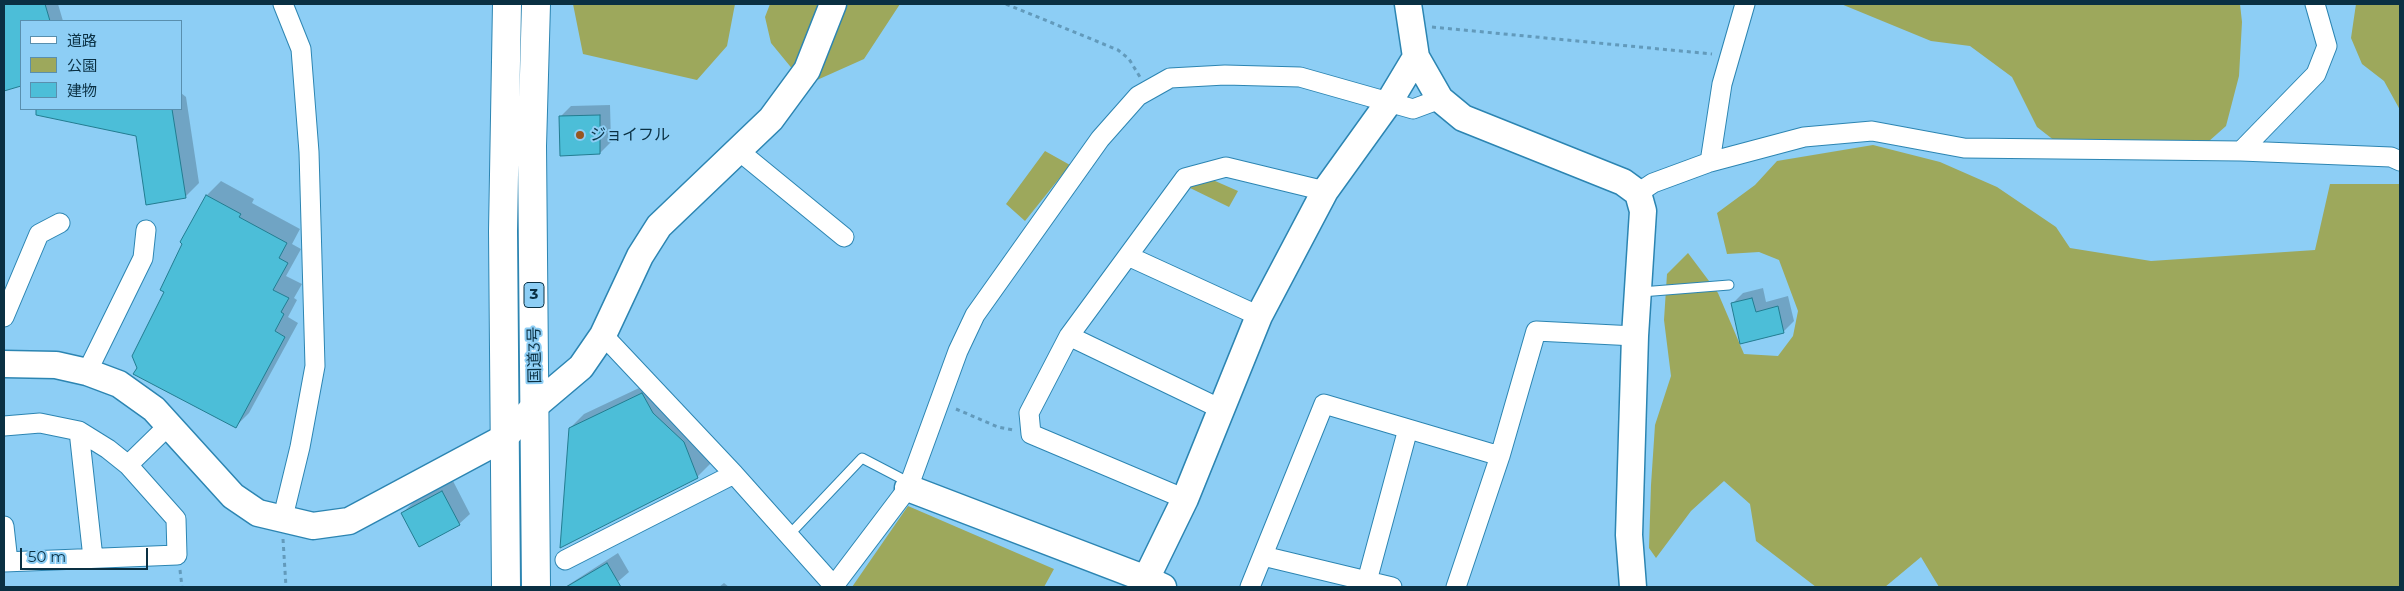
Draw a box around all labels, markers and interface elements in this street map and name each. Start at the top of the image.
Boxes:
legend [20,20,182,110]
text: 道路 [67,31,97,50]
text: 公園 [67,56,97,75]
text: 建物 [67,81,97,100]
place label: ジョイフル [590,125,670,145]
marker: ジョイフル [574,129,586,141]
road number: 3 [524,282,544,308]
street label: 国道3号 [525,326,545,384]
scale bar [22,538,150,570]
text: 50 m [28,547,66,566]

